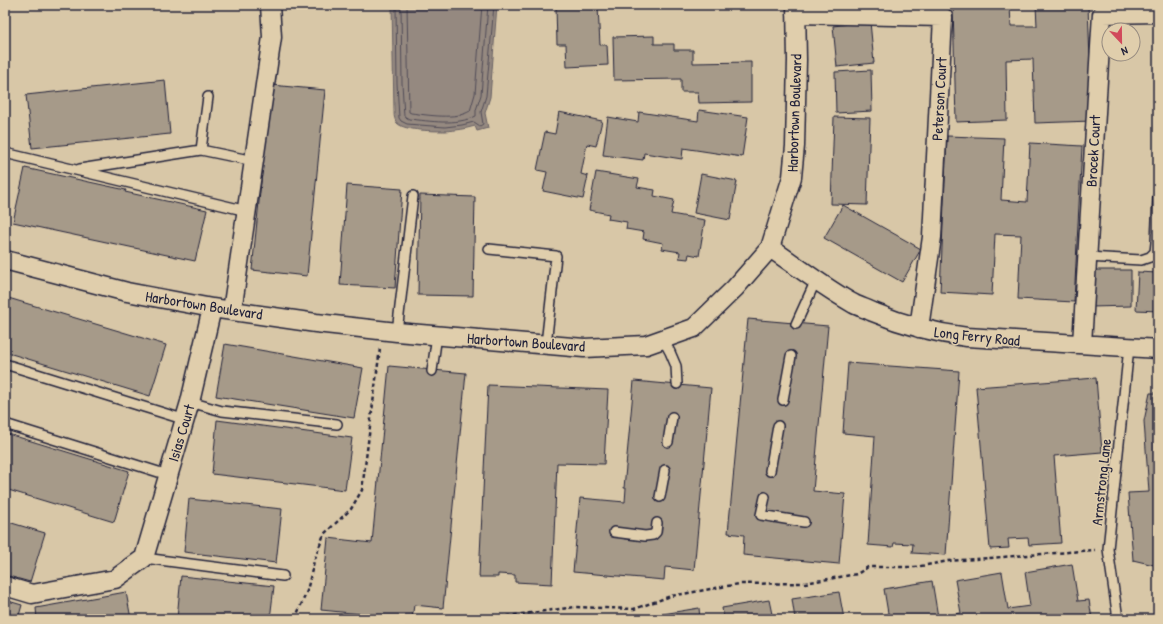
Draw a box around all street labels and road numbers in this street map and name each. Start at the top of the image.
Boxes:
street label: Harbortown Boulevard [781,53,807,172]
street label: Peterson Court [926,56,952,141]
street label: Brocek Court [1081,114,1105,188]
street label: Harbortown Boulevard [144,285,264,325]
street label: Long Ferry Road [933,321,1021,351]
street label: Harbortown Boulevard [466,327,586,357]
street label: Isias Court [162,401,200,464]
street label: Armstrong Lane [1086,438,1116,526]

